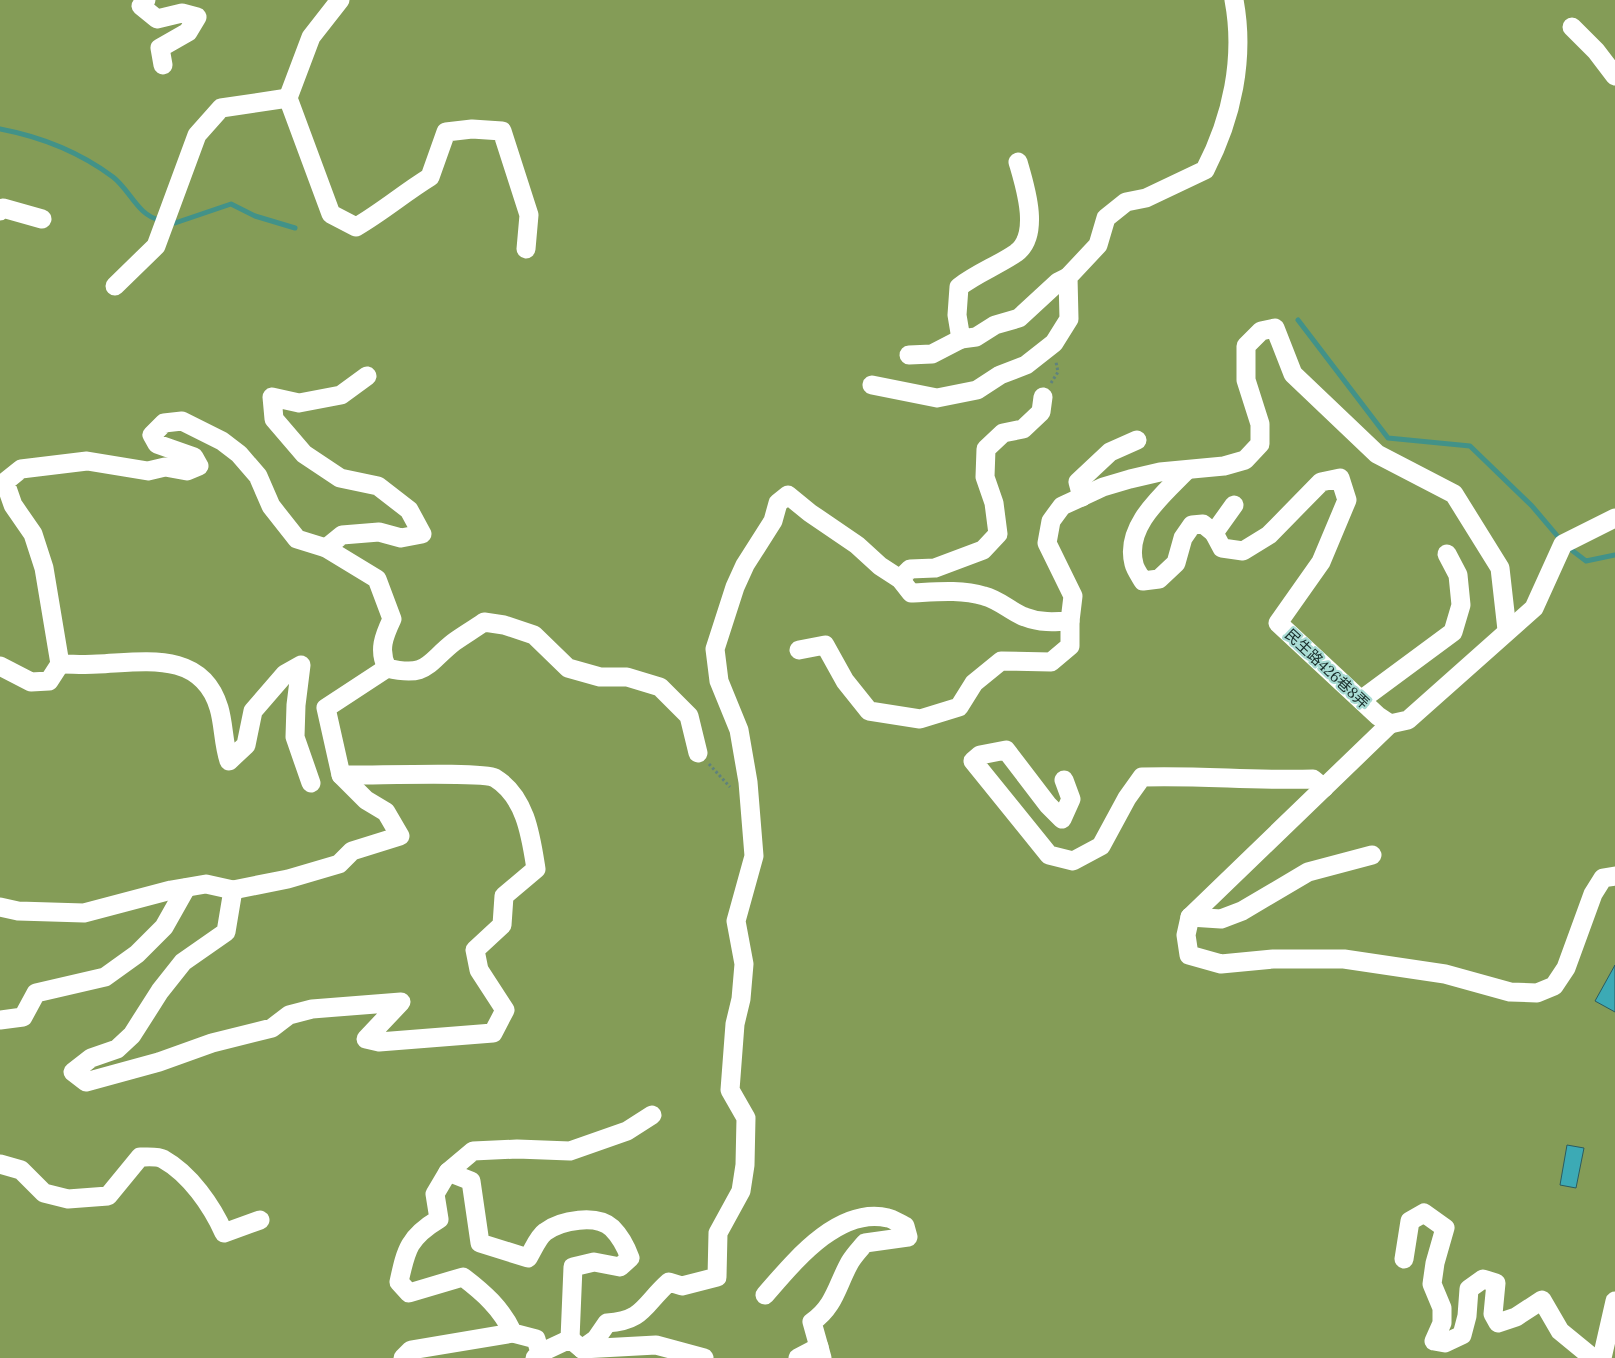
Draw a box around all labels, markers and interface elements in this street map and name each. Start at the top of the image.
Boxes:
street label: 民生路426巷8弄 [1281,625,1373,713]

